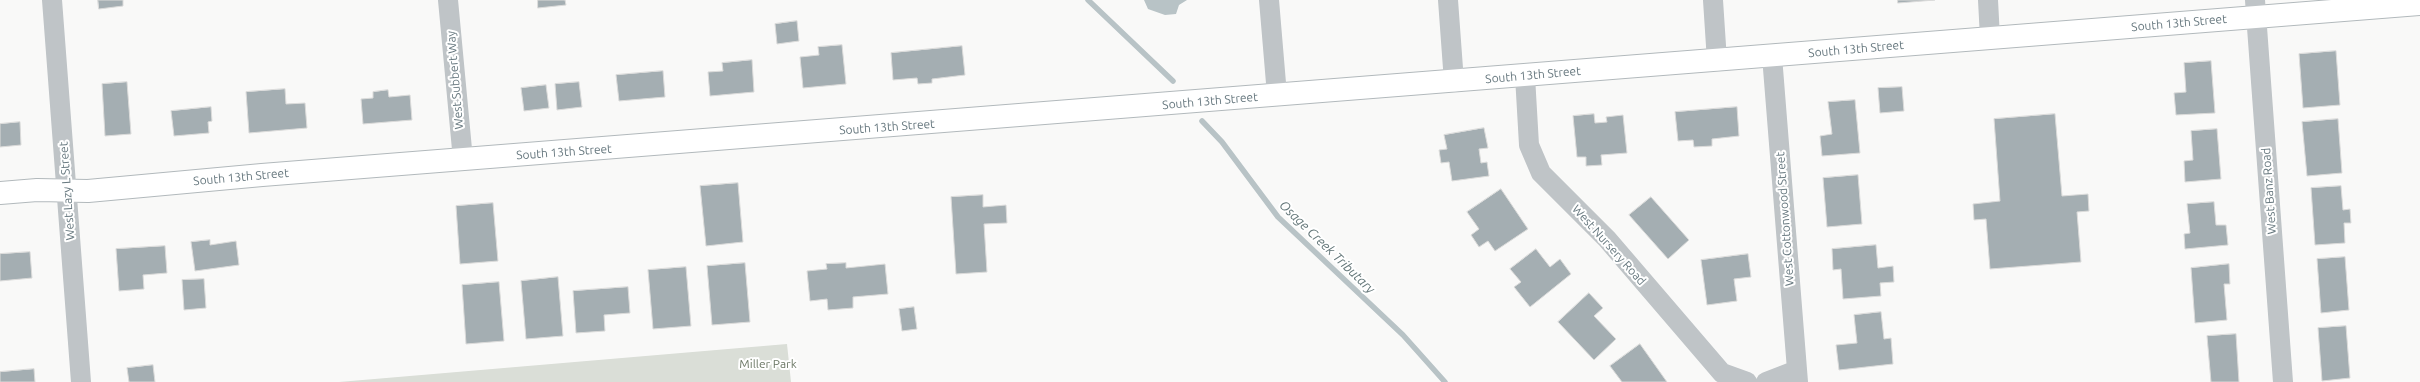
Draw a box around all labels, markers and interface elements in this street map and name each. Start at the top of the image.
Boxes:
street label: South 13th Street [2131,12,2227,34]
street label: West Subbert Way [444,30,466,130]
street label: South 13th Street [1808,38,1904,60]
street label: South 13th Street [1485,64,1581,86]
street label: South 13th Street [1162,90,1258,112]
street label: South 13th Street [839,116,935,138]
street label: West Lazy L Street [56,141,78,241]
street label: South 13th Street [516,141,612,163]
street label: West Banz Road [2259,147,2279,235]
street label: West Cottonwood Street [1773,151,1797,287]
street label: South 13th Street [193,166,289,188]
water label: Osage Creek Tributary [1276,197,1378,297]
street label: West Nursery Road [1569,202,1649,288]
park label: Miller Park [739,357,797,371]

